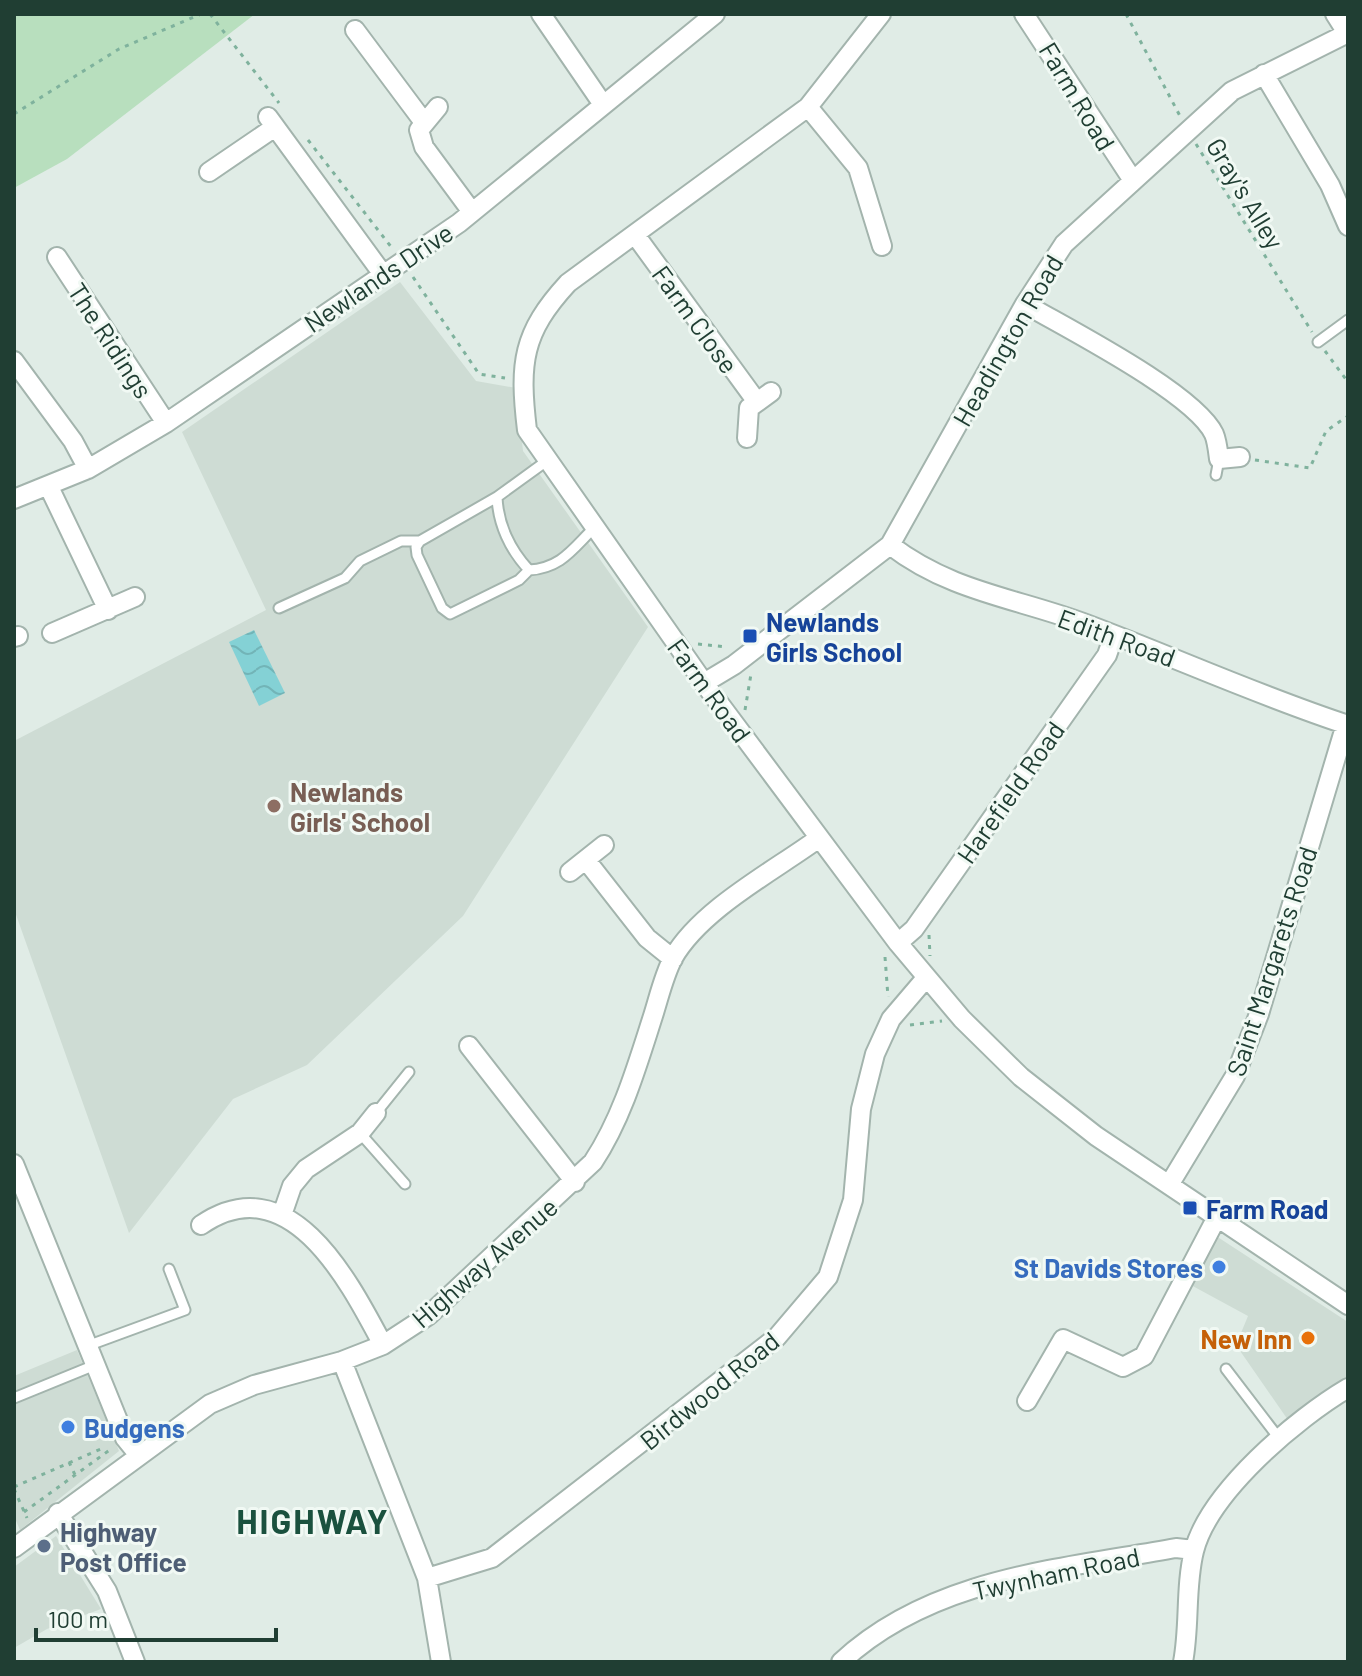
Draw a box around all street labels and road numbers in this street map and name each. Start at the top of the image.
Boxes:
street label: Farm Road [1034,36,1122,156]
street label: Gray's Alley [1201,132,1291,254]
street label: Newlands Drive [298,216,458,338]
street label: Headington Road [945,249,1069,431]
street label: Farm Close [647,259,745,379]
street label: The Ridings [62,276,160,404]
street label: Edith Road [1054,601,1180,673]
street label: Farm Road [662,632,758,748]
street label: Harefield Road [950,715,1070,869]
street label: Saint Margarets Road [1219,842,1323,1080]
street label: Highway Avenue [405,1190,563,1334]
street label: Birdwood Road [633,1324,785,1456]
street label: Twynham Road [970,1540,1142,1606]

